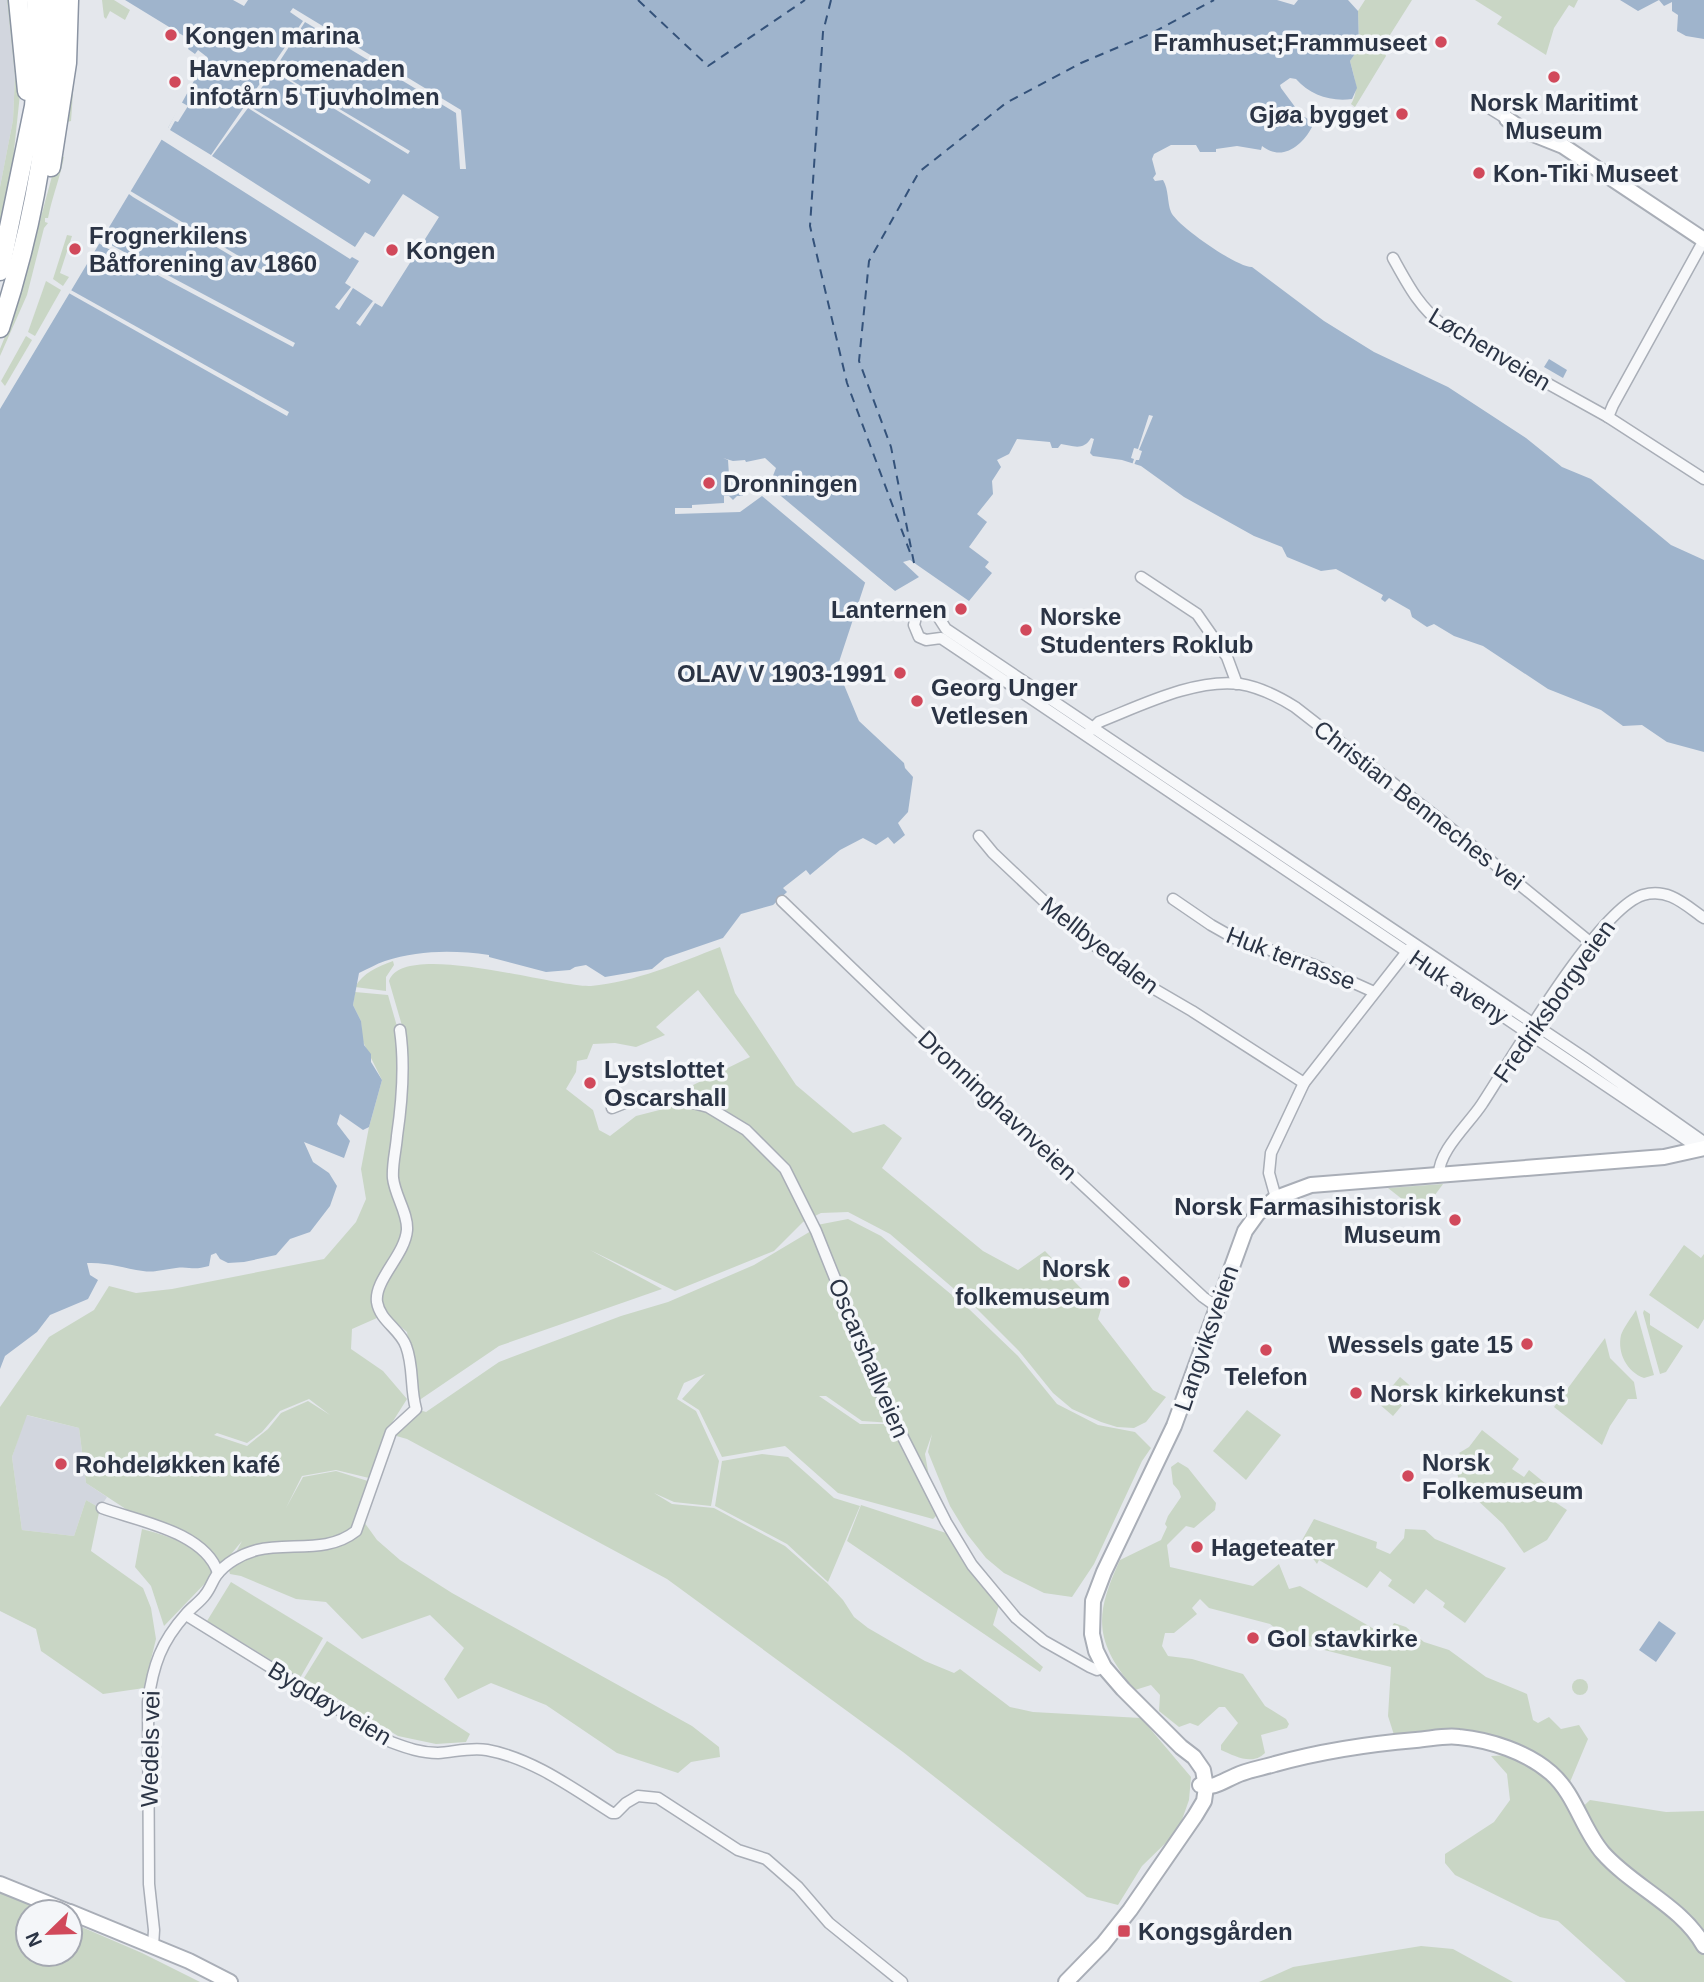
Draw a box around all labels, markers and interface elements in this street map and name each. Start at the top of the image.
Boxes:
place label: Kongen marina [185,22,360,49]
marker: Kongen marina [163,27,179,43]
place label: Framhuset;Frammuseet [1154,29,1427,56]
marker: Framhuset;Frammuseet [1433,34,1449,50]
place label: Havnepromenaden infotårn 5 Tjuvholmen [189,55,440,110]
marker: Norsk Maritimt Museum [1546,69,1562,85]
marker: Havnepromenaden infotårn 5 Tjuvholmen [167,74,183,90]
place label: Norsk Maritimt Museum [1470,89,1638,144]
place label: Gjøa bygget [1249,101,1388,128]
marker: Gjøa bygget [1394,106,1410,122]
place label: Kon-Tiki Museet [1493,160,1678,187]
marker: Kon-Tiki Museet [1471,165,1487,181]
place label: Frognerkilens Båtforening av 1860 [89,222,317,277]
place label: Kongen [406,237,495,264]
marker: Frognerkilens Båtforening av 1860 [67,241,83,257]
marker: Kongen [384,242,400,258]
street label: Løchenveien [1424,302,1556,396]
place label: Dronningen [723,470,858,497]
marker: Dronningen [701,475,717,491]
place label: Lanternen [831,596,947,623]
marker: Lanternen [953,601,969,617]
place label: Norske Studenters Roklub [1040,603,1253,658]
marker: Norske Studenters Roklub [1018,622,1034,638]
place label: OLAV V 1903-1991 [677,660,886,687]
marker: OLAV V 1903-1991 [892,665,908,681]
place label: Georg Unger Vetlesen [931,674,1078,729]
marker: Georg Unger Vetlesen [909,693,925,709]
street label: Christian Benneches vei [1309,715,1529,895]
street label: Mellbyedalen [1036,891,1164,999]
street label: Fredriksborgveien [1488,915,1620,1087]
street label: Huk terrasse [1223,921,1359,995]
street label: Huk aveny [1404,944,1514,1030]
street label: Dronninghavnveien [913,1025,1083,1185]
place label: Lystslottet Oscarshall [604,1056,727,1111]
marker: Lystslottet Oscarshall [582,1075,598,1091]
place label: Norsk Farmasihistorisk Museum [1174,1193,1442,1248]
marker: Norsk Farmasihistorisk Museum [1447,1212,1463,1228]
place label: Norsk folkemuseum [955,1255,1111,1310]
street label: Langviksveien [1168,1262,1244,1414]
street label: Oscarshallveien [823,1274,915,1442]
marker: Norsk folkemuseum [1116,1274,1132,1290]
place label: Wessels gate 15 [1328,1331,1513,1358]
marker: Wessels gate 15 [1519,1336,1535,1352]
marker: Telefon [1258,1342,1274,1358]
place label: Telefon [1224,1363,1308,1390]
place label: Norsk kirkekunst [1370,1380,1565,1407]
marker: Norsk kirkekunst [1348,1385,1364,1401]
place label: Norsk Folkemuseum [1422,1449,1583,1504]
place label: Rohdeløkken kafé [75,1451,280,1478]
marker: Rohdeløkken kafé [53,1456,69,1472]
marker: Norsk Folkemuseum [1400,1468,1416,1484]
place label: Hageteater [1211,1534,1335,1561]
marker: Hageteater [1189,1539,1205,1555]
place label: Gol stavkirke [1267,1625,1418,1652]
marker: Gol stavkirke [1245,1630,1261,1646]
street label: Bygdøyveien [264,1656,396,1750]
street label: Wedels vei [135,1690,165,1808]
north arrow [14,1898,84,1968]
place label: Kongsgården [1138,1918,1293,1945]
marker: Kongsgården [1116,1923,1132,1939]
text: N [21,1929,46,1950]

